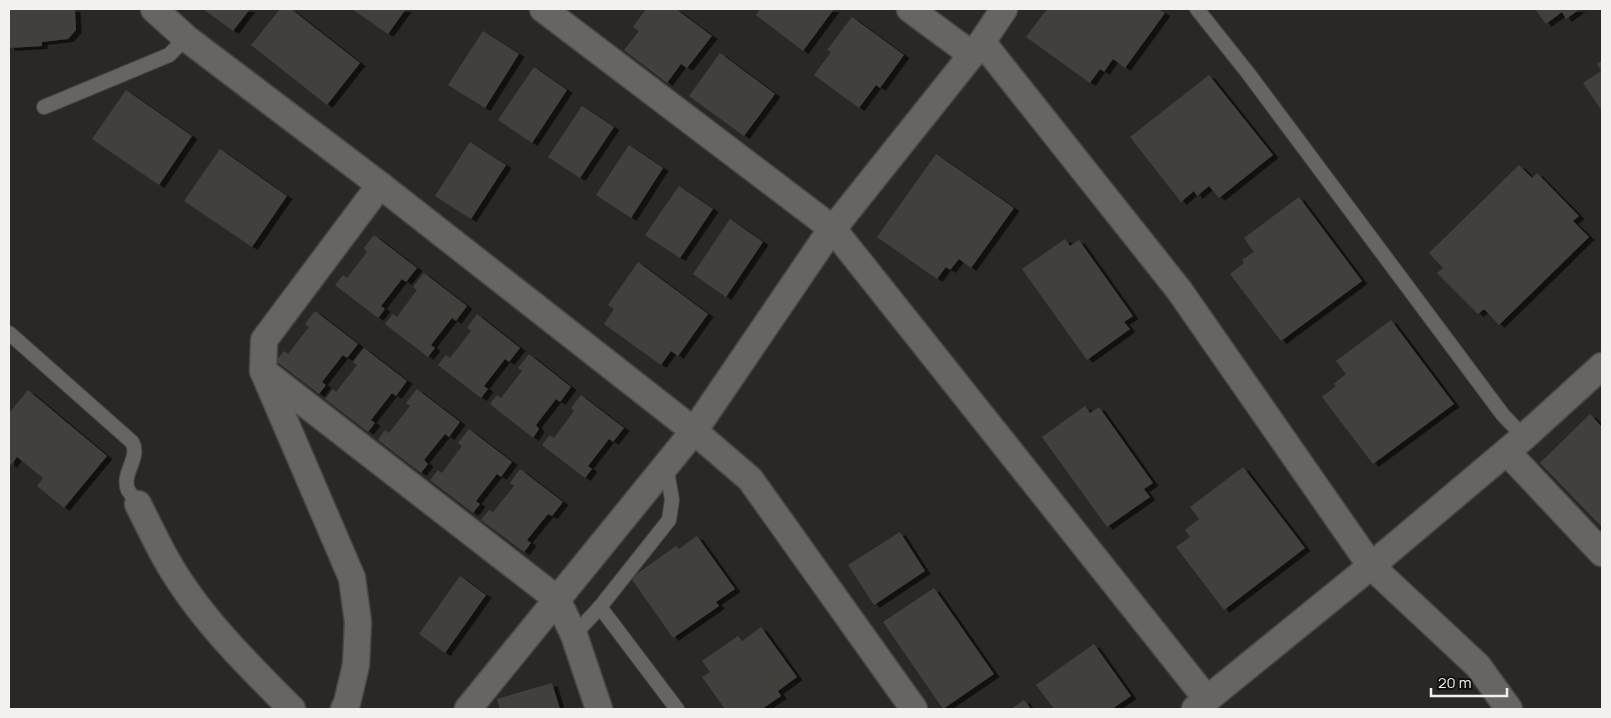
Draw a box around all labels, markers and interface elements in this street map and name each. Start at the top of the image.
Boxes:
scale bar [1431,666,1507,698]
text: 20 m [1438,672,1471,693]

